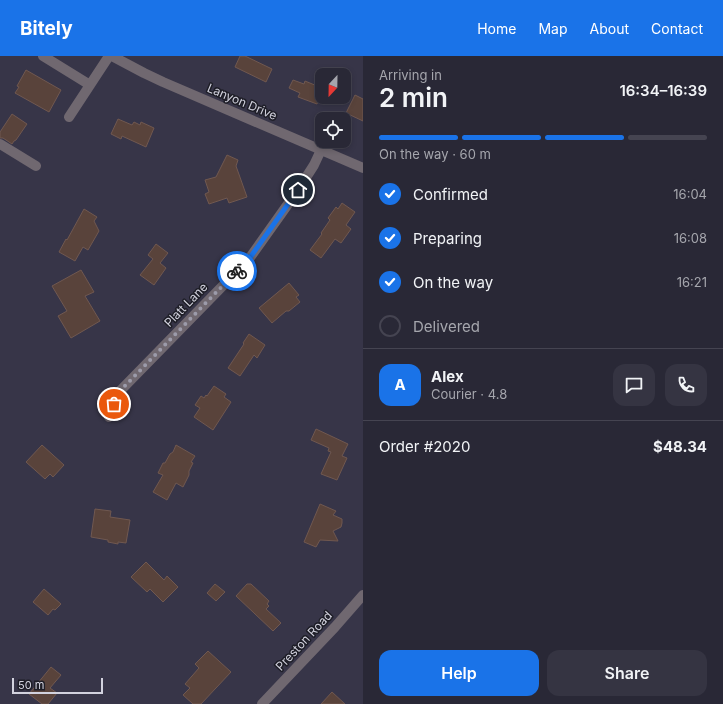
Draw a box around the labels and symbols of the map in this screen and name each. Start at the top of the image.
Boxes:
north arrow [315,68,351,104]
street label: Lanyon Drive [205,80,279,123]
pin [281,173,315,207]
courier [217,251,257,291]
street label: Platt Lane [161,279,210,330]
pin [97,387,131,421]
street label: Preston Road [272,608,335,673]
scale bar [12,676,103,695]

